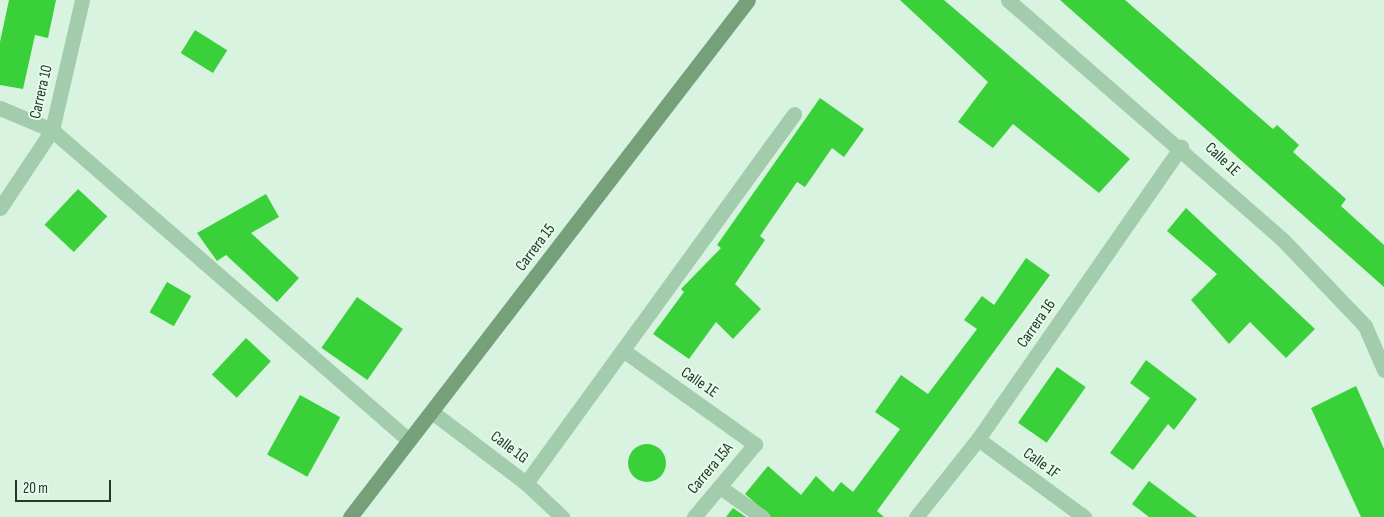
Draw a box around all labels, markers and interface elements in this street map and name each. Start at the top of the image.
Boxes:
street label: Carrera 10 [26,63,58,121]
street label: Calle 1E [1201,139,1243,181]
street label: Carrera 15 [512,221,560,275]
street label: Carrera 16 [1013,296,1061,352]
street label: Calle 1E [677,363,721,403]
street label: Calle 1G [486,428,532,468]
street label: Carrera 15A [684,439,738,499]
street label: Calle 1F [1019,444,1063,484]
scale bar [18,470,114,502]
text: 20 m [23,479,48,498]

